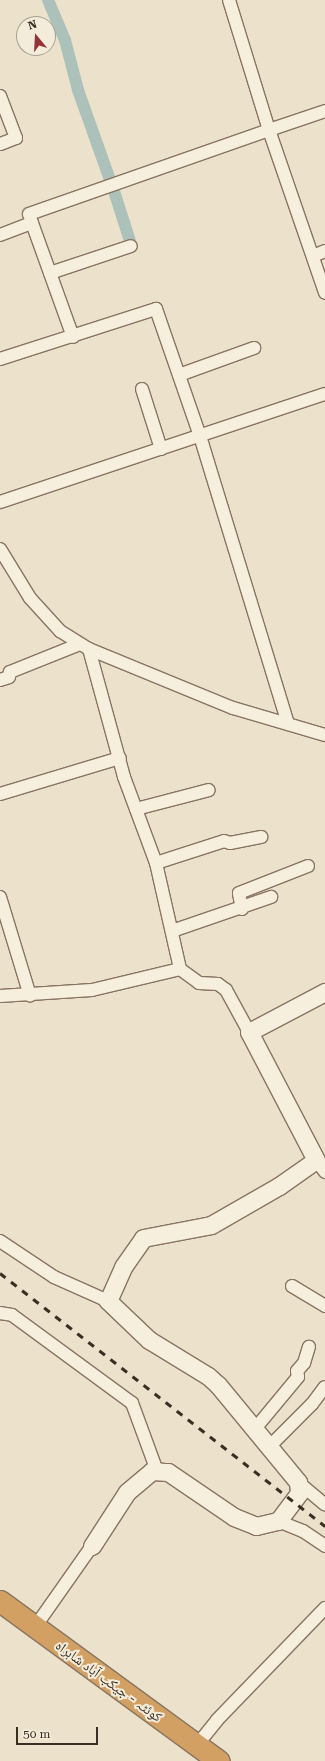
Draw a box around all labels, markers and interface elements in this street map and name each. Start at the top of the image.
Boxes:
north arrow [16,16,56,56]
text: N [26,18,38,33]
street label: کوئٹہ - جیکب آباد شاہراہ [52,1637,166,1725]
scale bar [18,1719,100,1745]
text: 50 m [23,1727,50,1741]

